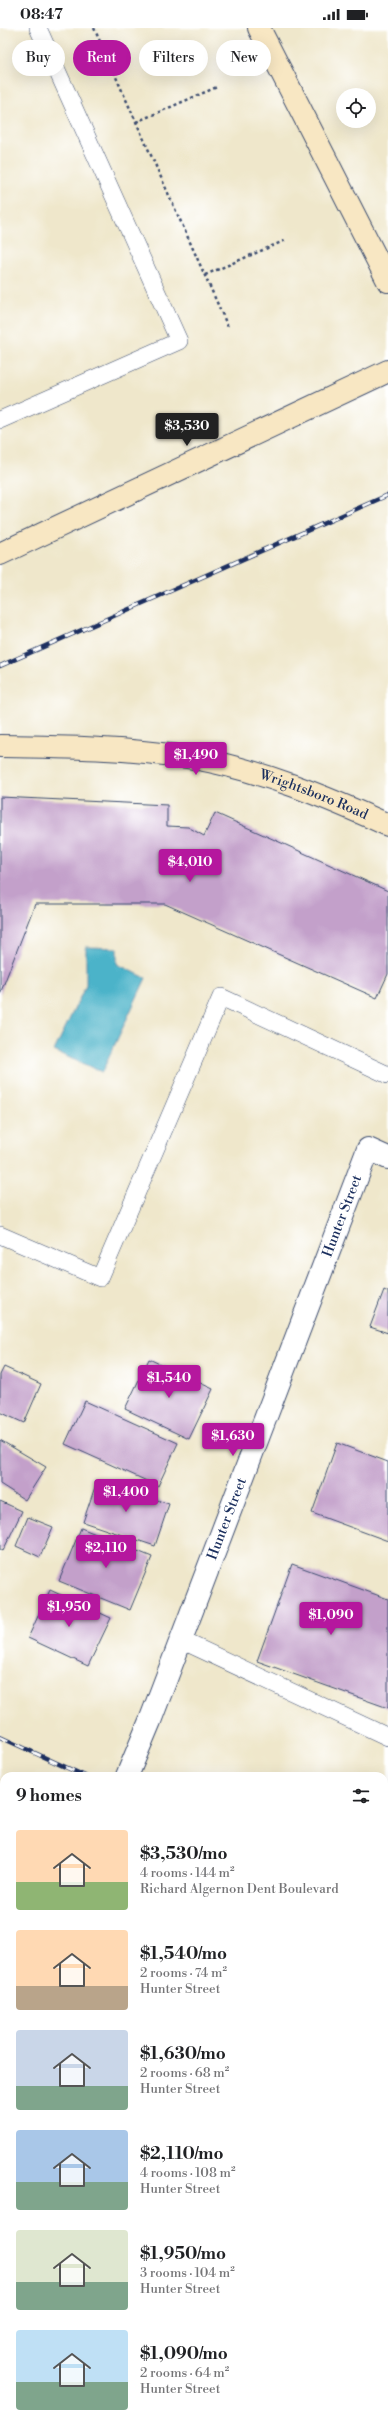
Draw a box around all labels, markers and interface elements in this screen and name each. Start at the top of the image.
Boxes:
text: 08:47 [20,5,63,24]
chip: Buy [12,40,65,76]
chip: Rent [73,40,131,76]
chip: Filters [139,40,208,76]
chip: New [216,40,271,76]
map controls [336,88,376,128]
button: locate [336,88,376,128]
pin: $3,530 [154,413,220,447]
text: $3,530 [165,418,209,434]
pin: $1,490 [163,742,229,776]
text: $1,490 [174,747,218,763]
street label: Wrightsboro Road [256,766,371,824]
pin: $4,010 [157,849,223,883]
text: $4,010 [168,854,212,870]
street label: Hunter Street [319,1172,366,1260]
pin: $1,540 [136,1365,202,1399]
text: $1,540 [147,1370,191,1386]
pin: $1,630 [200,1423,266,1457]
text: $1,630 [211,1428,255,1444]
street label: Hunter Street [203,1475,251,1562]
pin: $1,400 [93,1479,159,1513]
text: $1,400 [103,1484,149,1500]
pin: $2,110 [73,1535,139,1569]
text: $2,110 [85,1540,127,1556]
pin: $1,950 [36,1594,102,1628]
text: $1,950 [47,1599,91,1615]
pin: $1,090 [298,1602,364,1636]
text: $1,090 [308,1607,354,1623]
text: 9 homes [16,1785,82,1807]
icon: filters [350,1785,372,1807]
text: $3,530/mo [140,1843,227,1865]
icon: home [48,1846,96,1894]
text: 4 rooms · 144 m² [140,1865,235,1881]
text: Richard Algernon Dent Boulevard [140,1881,339,1897]
text: $1,540/mo [140,1943,227,1965]
icon: home [48,1946,96,1994]
text: 2 rooms · 74 m² [140,1965,227,1981]
text: Hunter Street [140,1981,220,1997]
text: $1,630/mo [140,2043,226,2065]
icon: home [48,2046,96,2094]
text: 2 rooms · 68 m² [140,2065,229,2081]
text: Hunter Street [140,2081,220,2097]
text: $2,110/mo [140,2143,224,2165]
icon: home [48,2146,96,2194]
text: 4 rooms · 108 m² [140,2165,235,2181]
text: Hunter Street [140,2181,220,2197]
text: $1,950/mo [140,2243,226,2265]
icon: home [48,2246,96,2294]
text: 3 rooms · 104 m² [140,2265,235,2281]
text: Hunter Street [140,2281,220,2297]
text: $1,090/mo [140,2343,228,2365]
icon: home [48,2346,96,2394]
text: 2 rooms · 64 m² [140,2365,229,2381]
text: Hunter Street [140,2381,220,2397]

